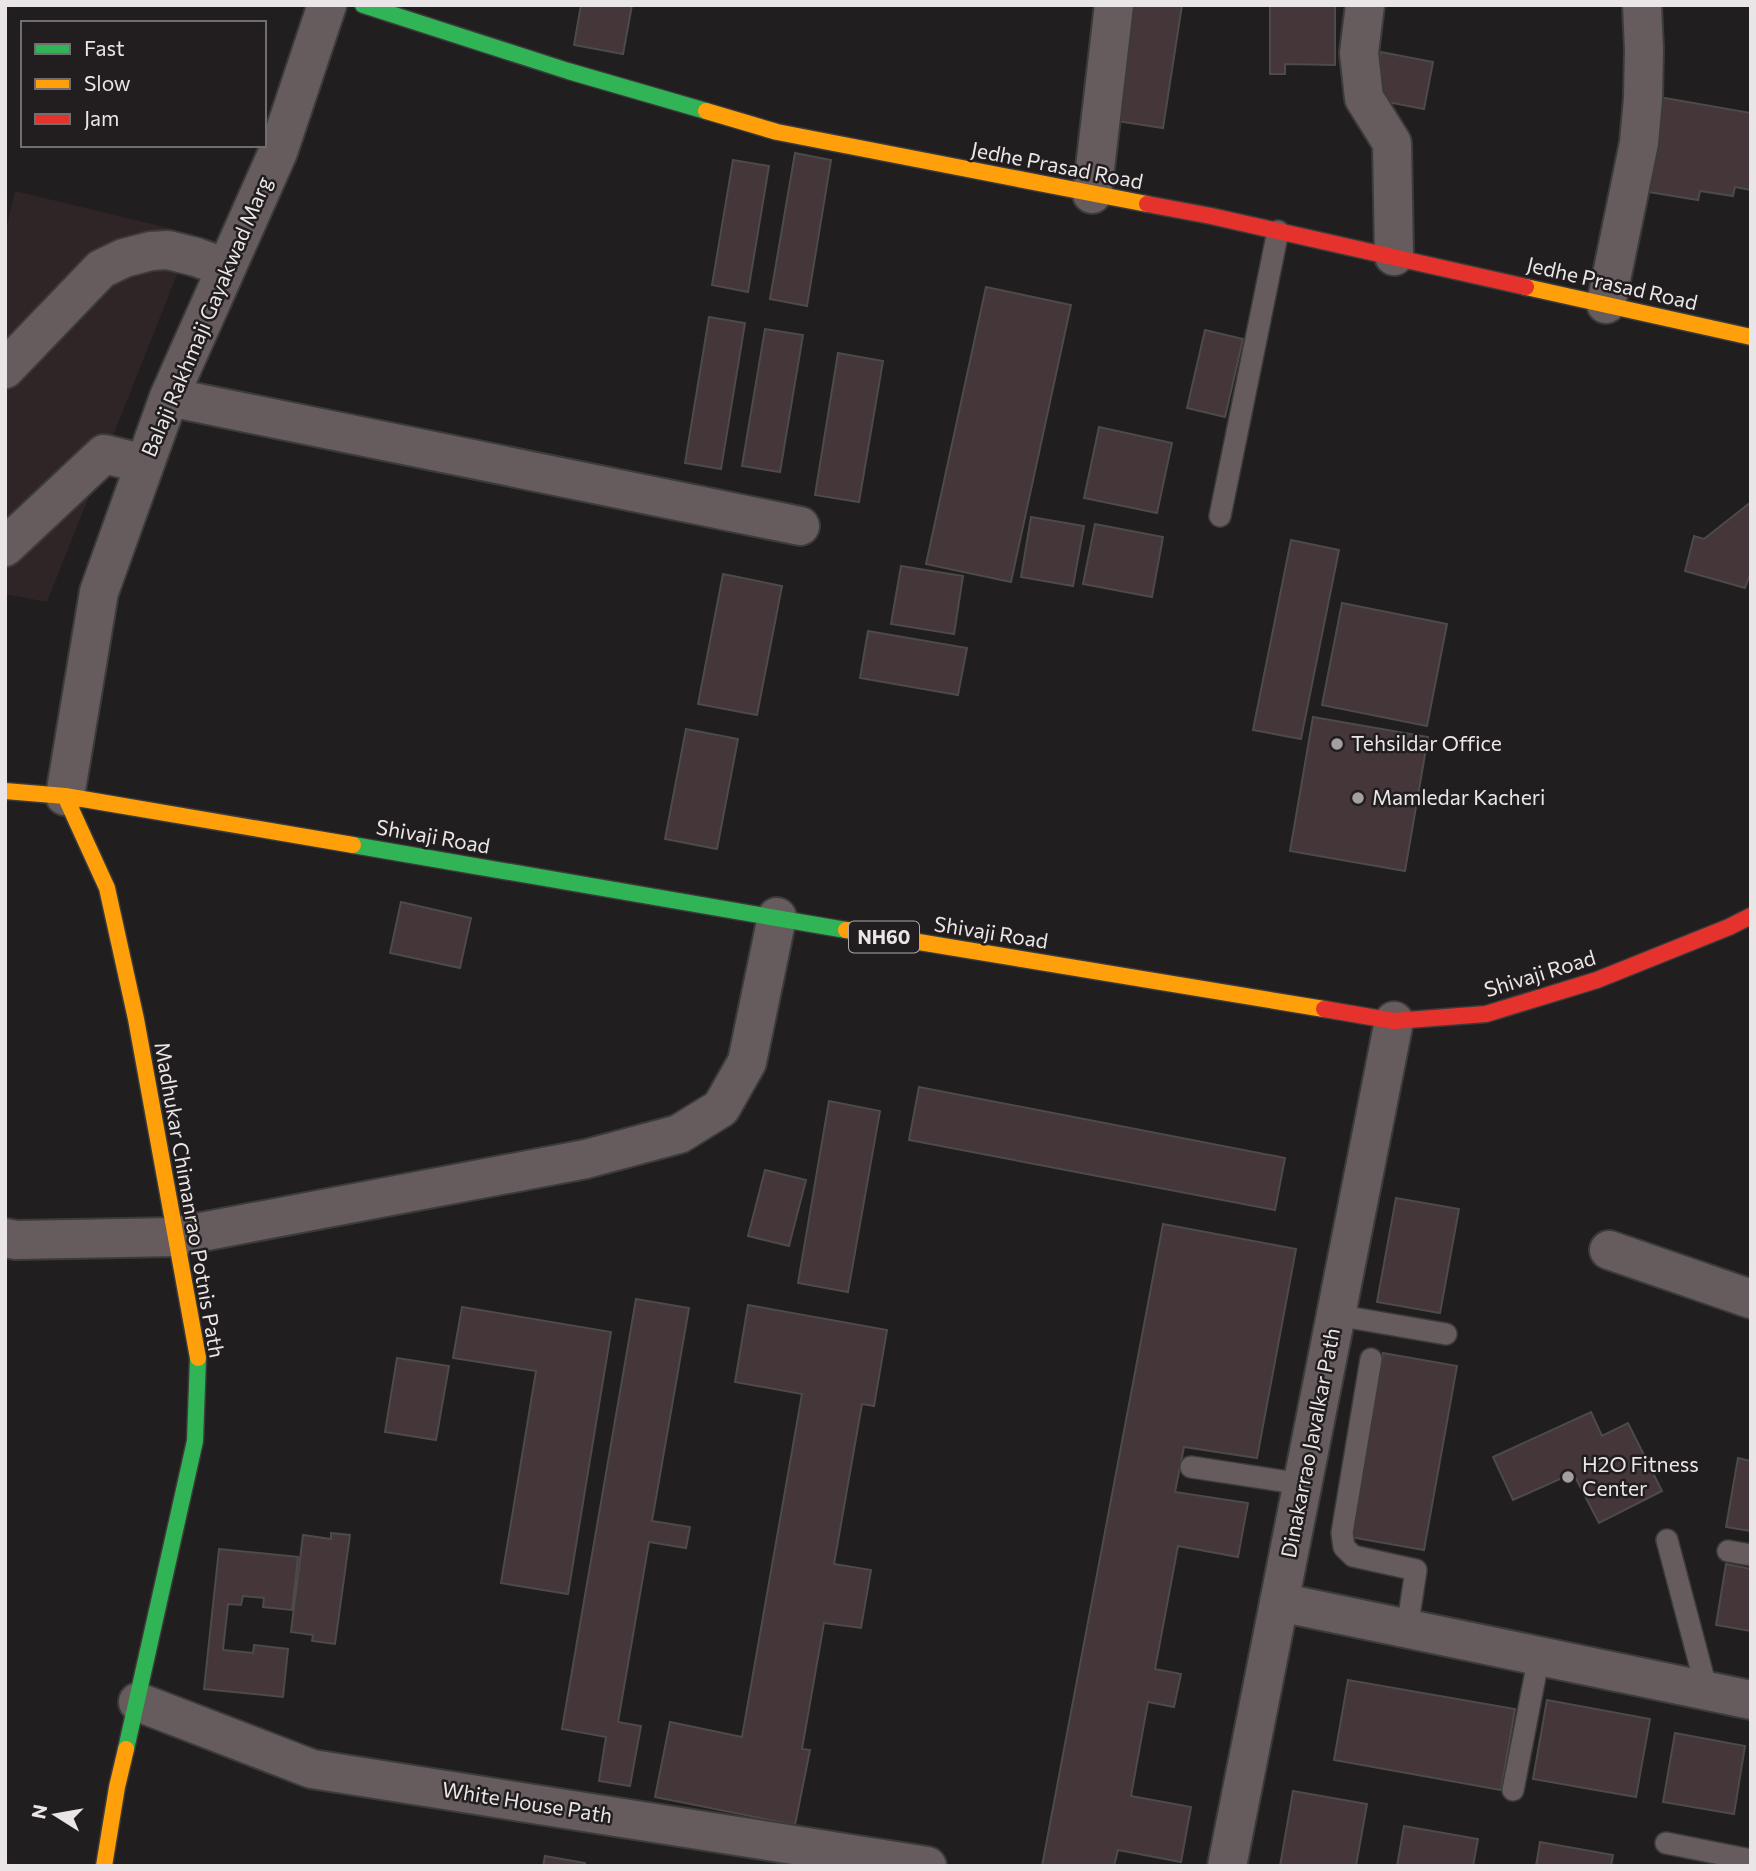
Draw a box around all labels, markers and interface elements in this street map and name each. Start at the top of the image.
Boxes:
legend [21,21,266,147]
text: Fast [84,35,125,60]
text: Slow [84,70,131,95]
text: Jam [84,105,119,130]
street label: Jedhe Prasad Road [969,136,1145,193]
street label: Balaji Rakhmaji Gayakwad Marg [135,173,276,460]
street label: Jedhe Prasad Road [1525,251,1700,314]
place label: Tehsildar Office [1351,730,1502,755]
marker: Tehsildar Office [1329,736,1345,752]
place label: Mamledar Kacheri [1372,784,1546,809]
marker: Mamledar Kacheri [1350,790,1366,806]
street label: Shivaji Road [374,813,492,858]
street label: Shivaji Road [932,910,1050,953]
road number: NH60 [849,922,919,953]
street label: Shivaji Road [1481,944,1598,1001]
street label: Madhukar Chimanrao Potnis Path [150,1040,231,1360]
street label: Dinakarrao Javalkar Path [1275,1326,1344,1560]
place label: H2O Fitness Center [1582,1451,1699,1500]
marker: H2O Fitness Center [1560,1469,1576,1485]
street label: White House Path [440,1776,614,1827]
north arrow [21,1780,91,1850]
text: N [26,1802,51,1821]

